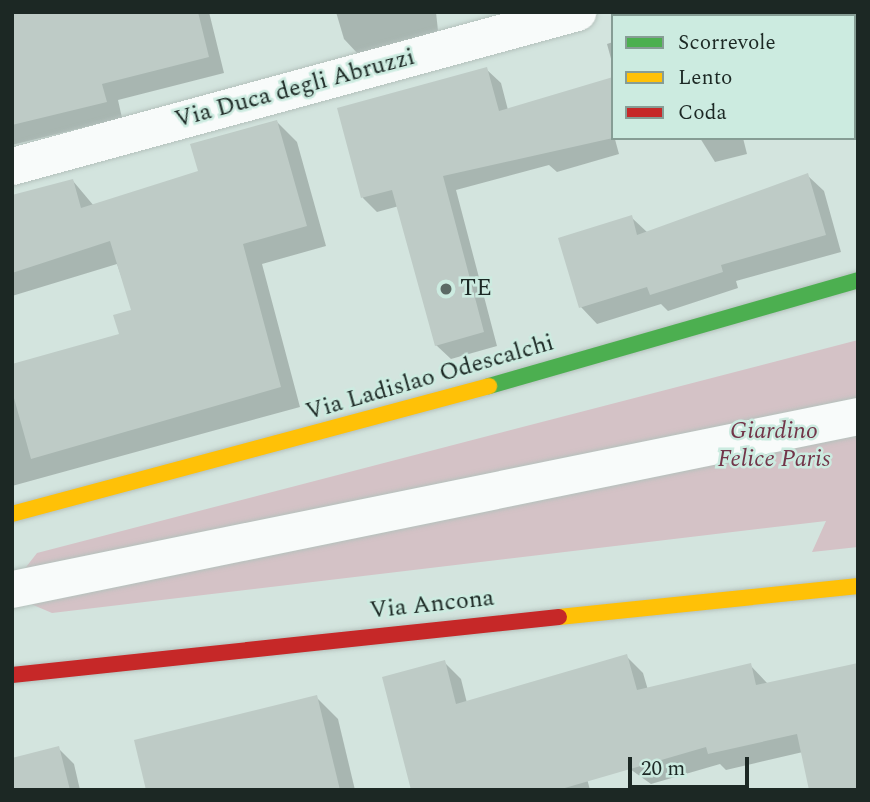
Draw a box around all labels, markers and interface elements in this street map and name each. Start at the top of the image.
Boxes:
legend [611,14,856,140]
text: Scorrevole [678,27,776,59]
street label: Via Duca degli Abruzzi [172,43,418,135]
text: Lento [678,62,732,94]
text: Coda [678,97,727,129]
place label: TE [460,275,492,303]
marker: TE [438,281,454,297]
street label: Via Ladislao Odescalchi [303,329,557,427]
park label: Giardino Felice Paris [718,418,830,474]
street label: Via Ancona [368,584,496,626]
scale bar [632,742,753,786]
text: 20 m [641,753,685,785]

